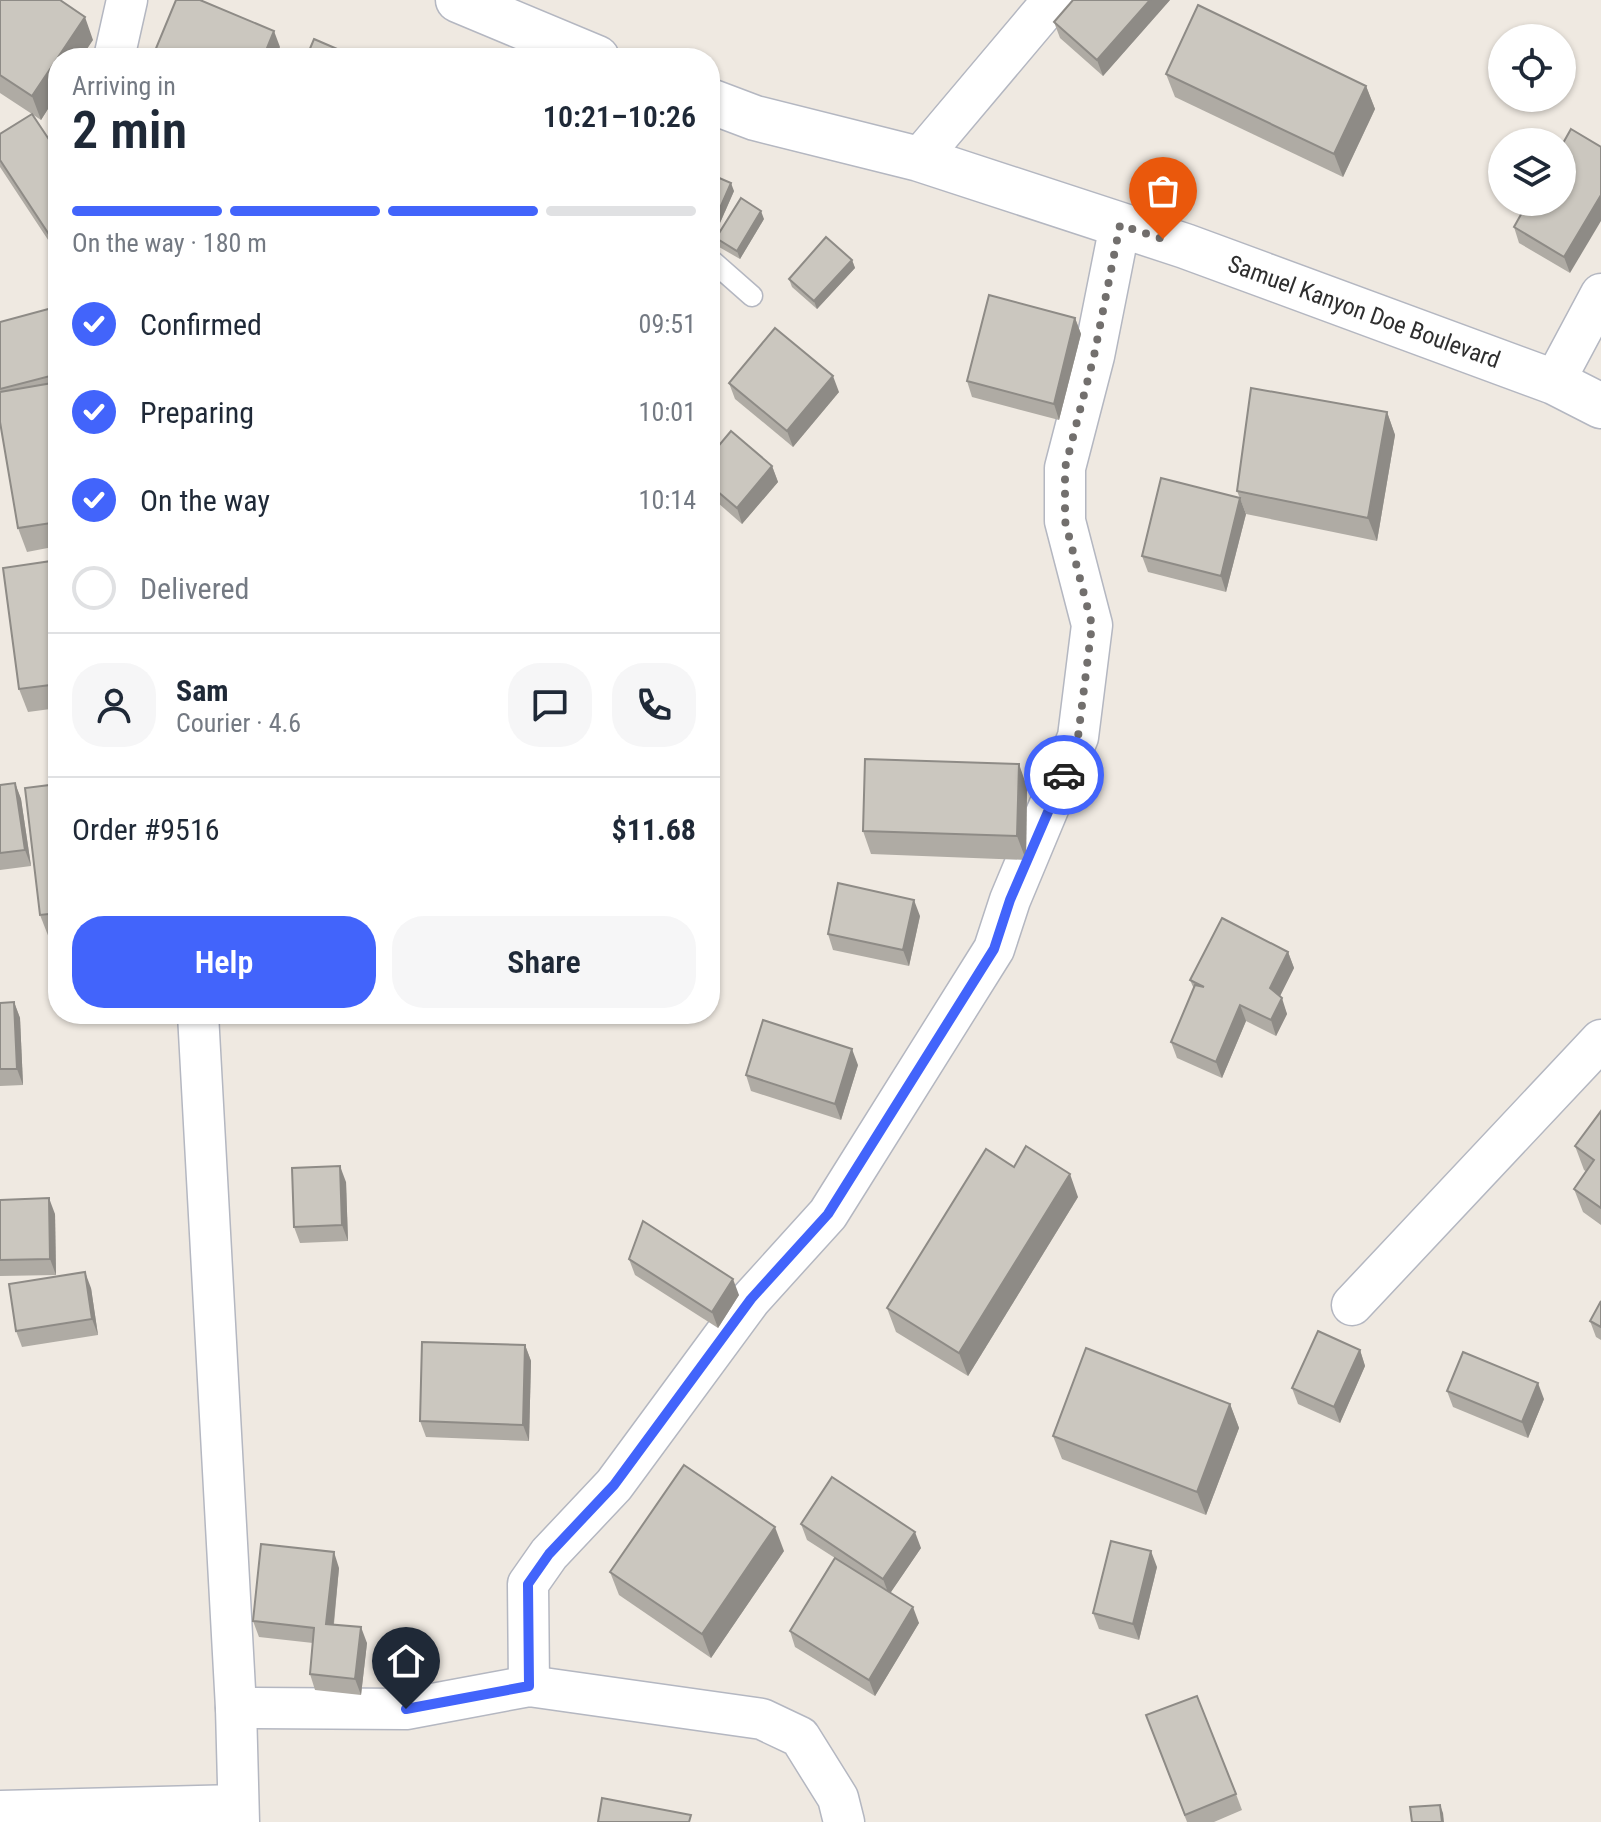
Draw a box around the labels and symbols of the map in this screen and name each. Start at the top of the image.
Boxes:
pin [1129,157,1197,239]
street label: Samuel Kanyon Doe Boulevard [1224,250,1504,374]
courier [1024,735,1104,815]
pin [372,1627,440,1709]

